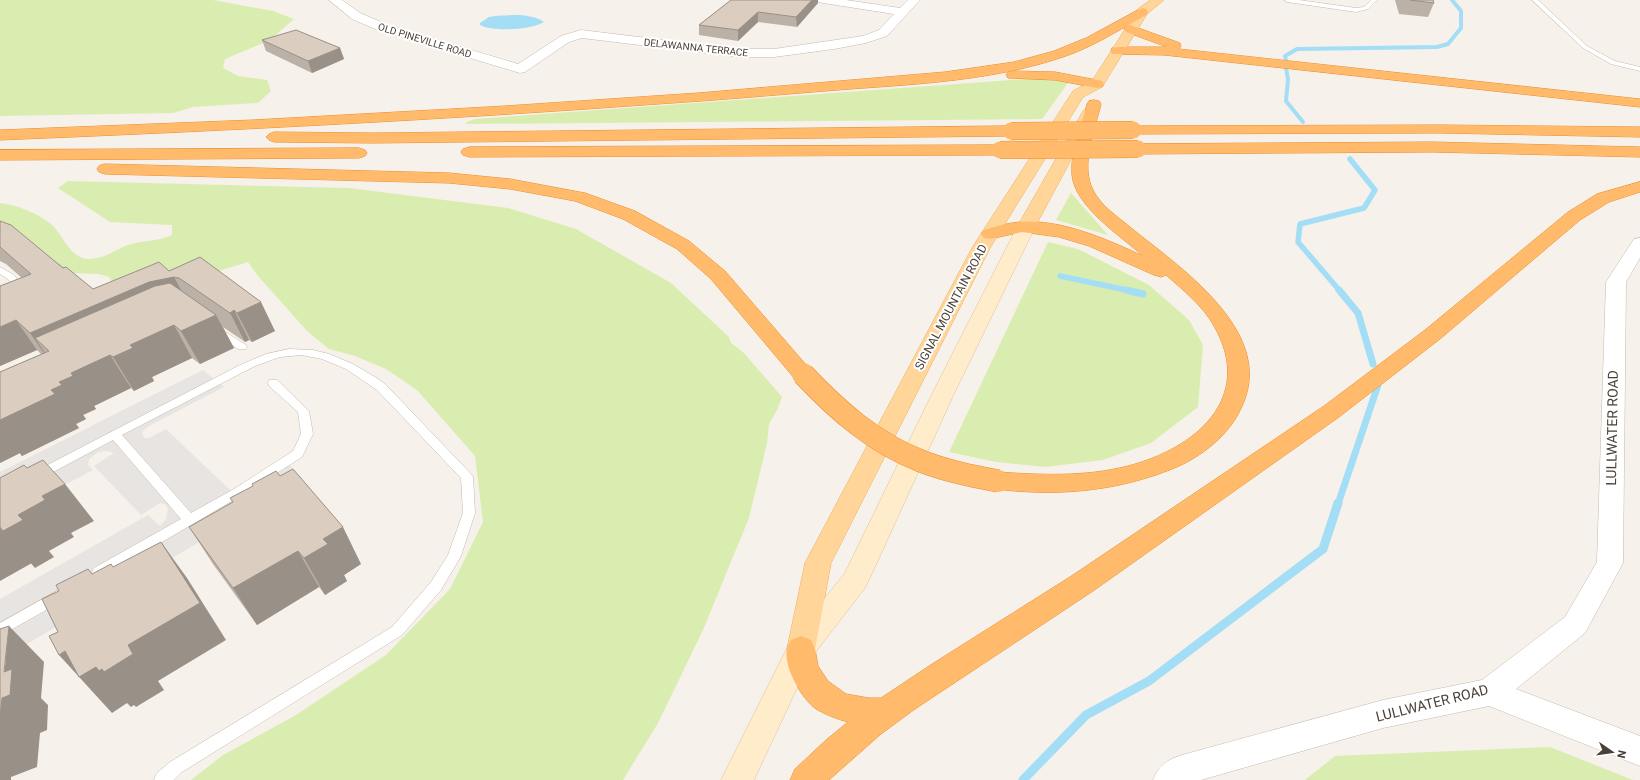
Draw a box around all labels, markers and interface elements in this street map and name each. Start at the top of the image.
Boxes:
street label: OLD PINEVILLE ROAD [377,21,473,60]
street label: DELAWANNA TERRACE [643,37,749,58]
street label: SIGNAL MOUNTAIN ROAD [912,242,990,372]
street label: LULLWATER ROAD [1603,370,1621,486]
street label: LULLWATER ROAD [1374,681,1490,725]
north arrow [1592,732,1632,772]
text: N [1614,749,1628,760]

